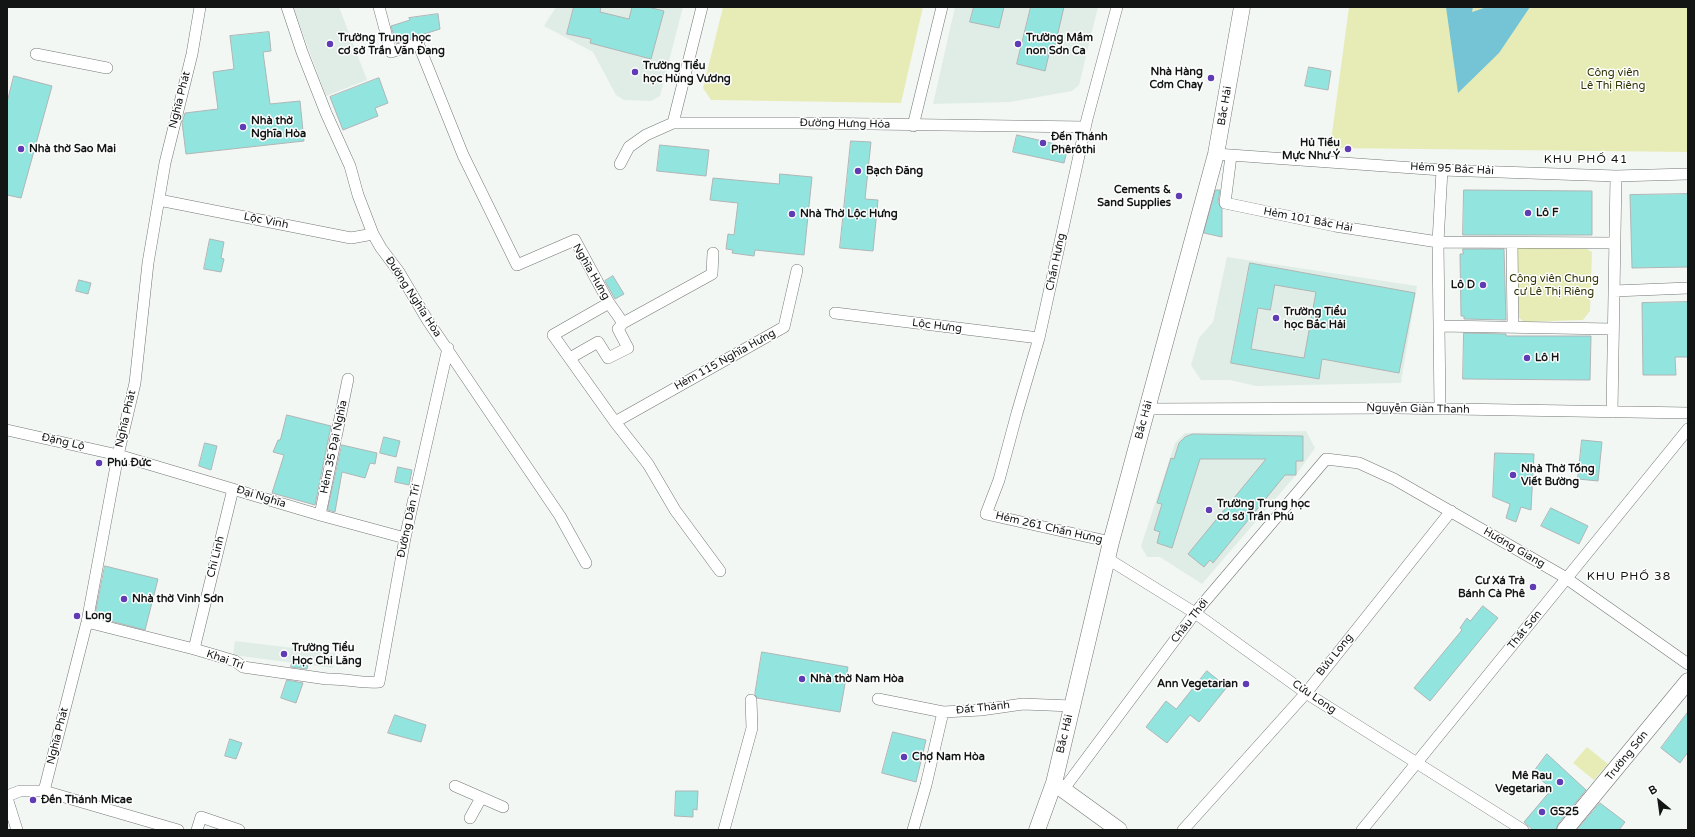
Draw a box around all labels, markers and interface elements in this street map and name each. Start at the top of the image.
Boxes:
place label: Trường Trung học cơ sở Trần Văn Đang [338,31,445,57]
place label: Trường Mầm non Sơn Ca [1026,31,1093,57]
marker: Trường Trung học cơ sở Trần Văn Đang [325,39,335,49]
marker: Trường Mầm non Sơn Ca [1013,39,1023,49]
place label: Trường Tiểu học Hùng Vương [643,59,731,85]
place label: Nhà Hàng Cơm Chay [1150,65,1203,91]
park label: Công viên Lê Thị Riêng [1581,66,1645,92]
marker: Trường Tiểu học Hùng Vương [630,67,640,77]
street label: Nghĩa Phát [167,70,193,130]
marker: Nhà Hàng Cơm Chay [1206,73,1216,83]
street label: Bắc Hải [1215,85,1235,127]
place label: Nhà thờ Nghĩa Hòa [251,114,306,140]
street label: Đường Hưng Hóa [800,117,890,131]
marker: Nhà thờ Nghĩa Hòa [238,122,248,132]
place label: Đến Thánh Phêrôthi [1051,130,1108,156]
place label: Hủ Tiếu Mực Như Ý [1282,136,1340,162]
marker: Đến Thánh Phêrôthi [1038,138,1048,148]
place label: Nhà thờ Sao Mai [29,142,116,156]
marker: Nhà thờ Sao Mai [16,144,26,154]
marker: Hủ Tiếu Mực Như Ý [1343,144,1353,154]
district label: KHU PHỐ 41 [1544,153,1628,167]
street label: Hẻm 95 Bắc Hải [1410,160,1494,178]
place label: Bạch Đăng [866,164,923,178]
marker: Bạch Đăng [853,166,863,176]
place label: Cements & Sand Supplies [1097,183,1171,209]
marker: Cements & Sand Supplies [1174,191,1184,201]
street label: Hẻm 101 Bắc Hải [1262,205,1354,235]
place label: Lô F [1536,206,1559,220]
place label: Nhà Thờ Lộc Hưng [800,207,898,221]
marker: Lô F [1523,208,1533,218]
marker: Nhà Thờ Lộc Hưng [787,209,797,219]
street label: Lộc Vinh [242,210,290,232]
street label: Chấn Hưng [1043,232,1069,292]
street label: Nghĩa Hưng [570,242,612,302]
street label: Đường Nghĩa Hòa [382,254,444,340]
park label: Công viên Chung cư Lê Thị Riêng [1509,272,1599,298]
place label: Lô D [1451,278,1475,292]
marker: Lô D [1478,280,1488,290]
place label: Trường Tiểu học Bắc Hải [1284,305,1347,331]
marker: Trường Tiểu học Bắc Hải [1271,313,1281,323]
street label: Lộc Hưng [911,316,963,336]
street label: Hẻm 115 Nghĩa Hưng [672,327,778,393]
place label: Lô H [1535,351,1559,365]
marker: Lô H [1522,353,1532,363]
street label: Nghĩa Phát [113,389,139,449]
street label: Hẻm 35 Đại Nghĩa [318,399,350,495]
street label: Bắc Hải [1132,399,1156,441]
street label: Nguyễn Giàn Thanh [1366,401,1470,417]
street label: Đặng Lộ [40,431,86,453]
place label: Phú Đức [107,456,151,470]
marker: Phú Đức [94,458,104,468]
place label: Nhà Thờ Tống Viết Bường [1521,462,1595,488]
marker: Nhà Thờ Tống Viết Bường [1508,470,1518,480]
street label: Đại Nghĩa [235,483,287,511]
street label: Đường Dân Trí [395,483,423,559]
place label: Trường Trung học cơ sở Trần Phú [1217,497,1310,523]
marker: Trường Trung học cơ sở Trần Phú [1204,505,1214,515]
street label: Hẻm 261 Chấn Hưng [994,509,1104,547]
street label: Hương Giang [1481,525,1547,571]
street label: Chí Linh [204,535,228,579]
district label: KHU PHỐ 38 [1587,570,1671,584]
place label: Cư Xá Trà Bánh Cà Phê [1458,574,1525,600]
marker: Cư Xá Trà Bánh Cà Phê [1528,582,1538,592]
place label: Nhà thờ Vinh Sơn [132,592,224,606]
marker: Nhà thờ Vinh Sơn [119,594,129,604]
street label: Châu Thới [1169,596,1211,646]
street label: Thất Sơn [1505,608,1545,652]
place label: Long [85,609,112,623]
marker: Long [72,611,82,621]
street label: Bửu Long [1314,631,1356,679]
place label: Trường Tiểu Học Chi Lăng [292,641,362,667]
street label: Khai Trí [204,647,246,673]
marker: Trường Tiểu Học Chi Lăng [279,649,289,659]
place label: Nhà thờ Nam Hòa [810,672,904,686]
marker: Nhà thờ Nam Hòa [797,674,807,684]
place label: Ann Vegetarian [1157,677,1238,691]
street label: Cửu Long [1289,677,1339,717]
marker: Ann Vegetarian [1241,679,1251,689]
street label: Đất Thánh [955,699,1011,717]
street label: Nghĩa Phát [45,706,71,766]
street label: Bắc Hải [1054,713,1076,755]
street label: Trường Sơn [1603,728,1651,784]
place label: Chợ Nam Hòa [912,750,985,764]
marker: Chợ Nam Hòa [899,752,909,762]
place label: Mê Rau Vegetarian [1495,769,1552,795]
marker: Mê Rau Vegetarian [1555,777,1565,787]
north arrow [1639,781,1679,821]
text: B [1646,783,1659,798]
place label: Đền Thánh Micae [41,793,132,807]
marker: Đền Thánh Micae [28,795,38,805]
place label: GS25 [1550,805,1579,819]
marker: GS25 [1537,807,1547,817]

